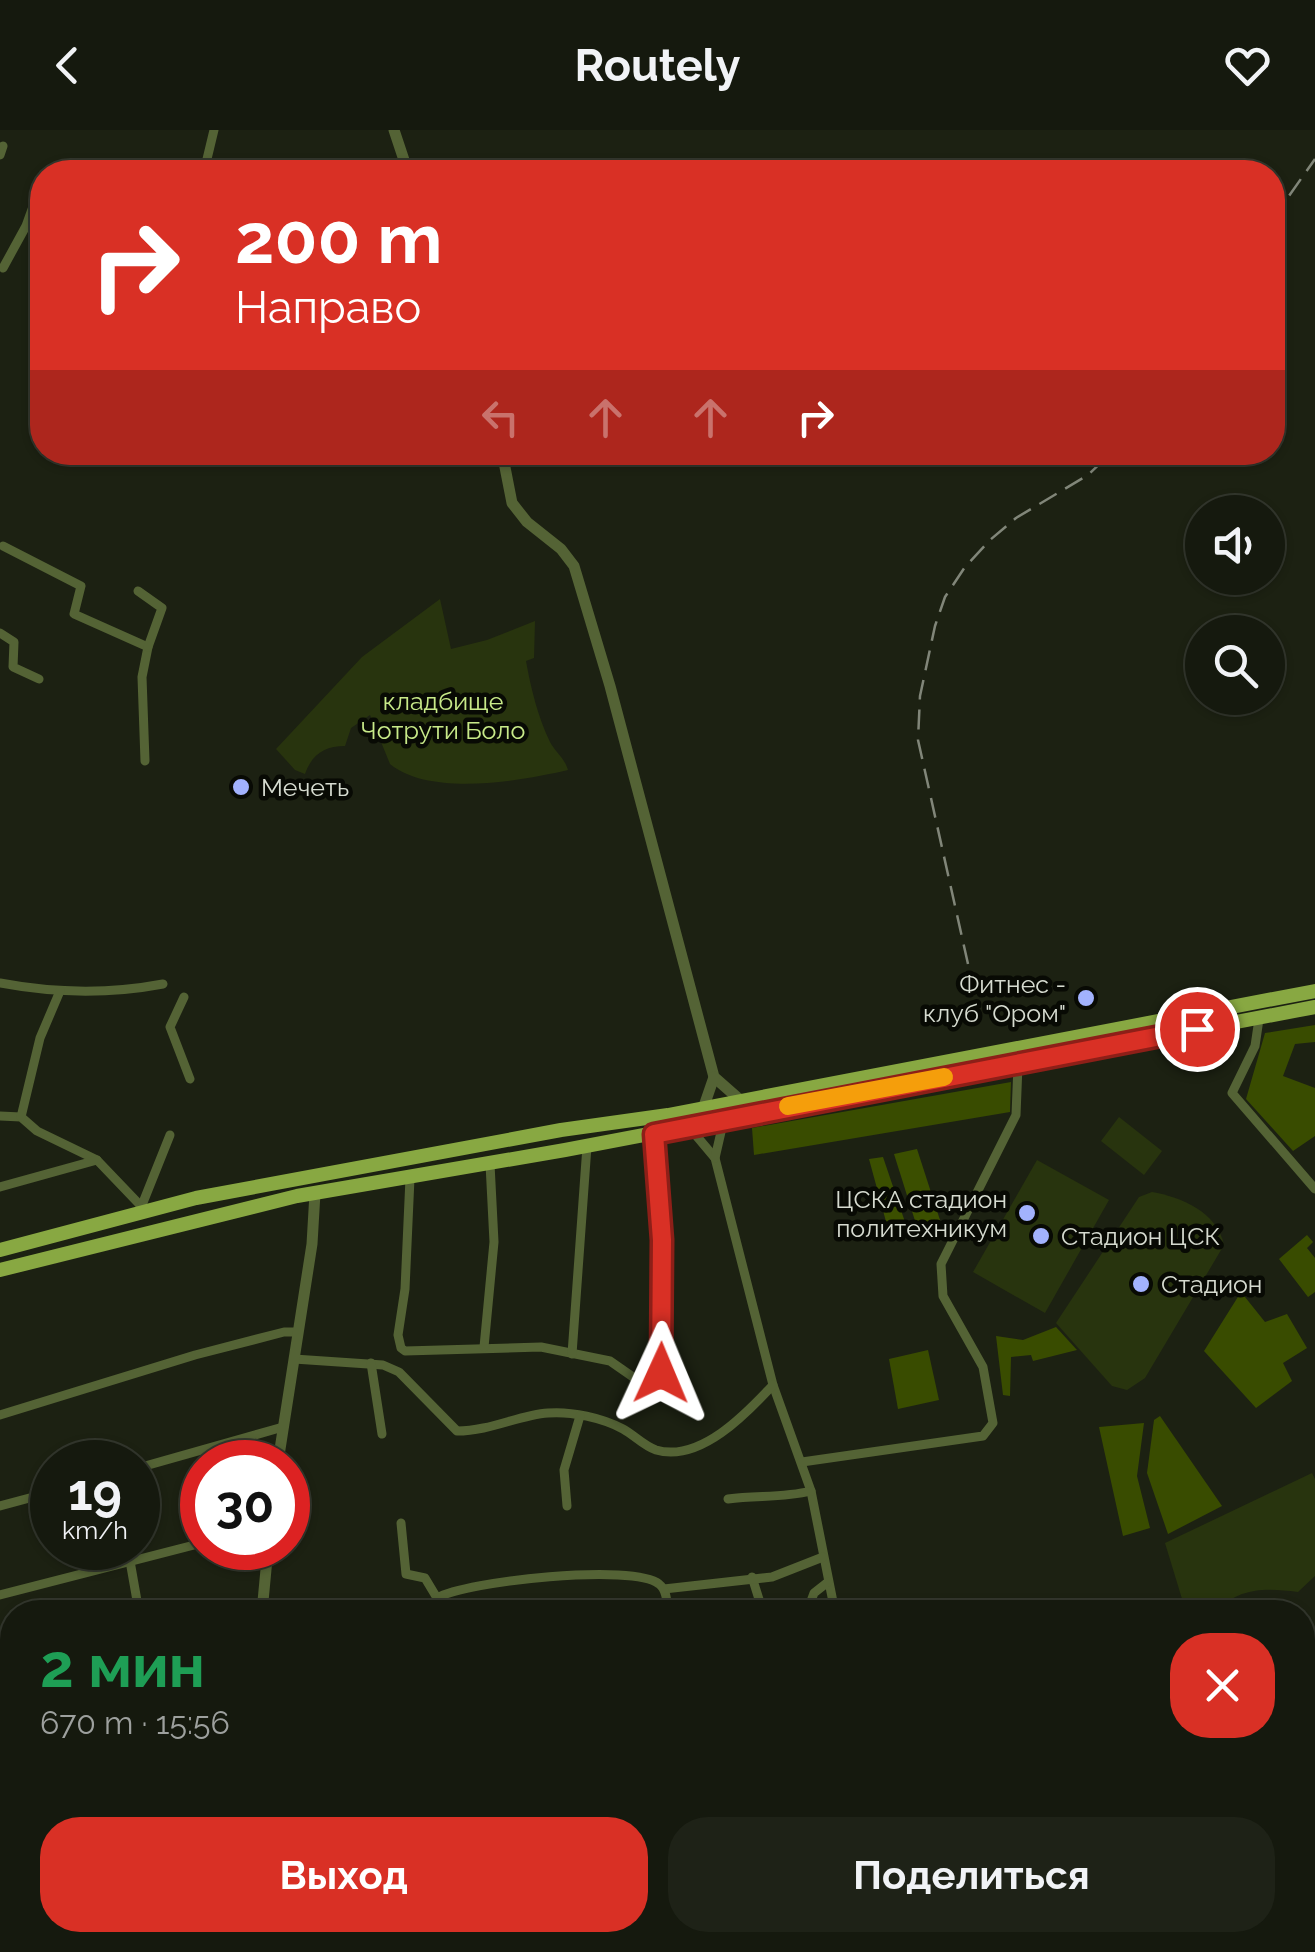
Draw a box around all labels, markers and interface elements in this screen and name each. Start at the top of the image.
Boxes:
icon: back [40,38,95,93]
icon: heart [1220,38,1275,93]
text: Routely [575,39,740,92]
text: 200 m [235,197,442,279]
icon: right [70,200,200,330]
text: Направо [235,281,421,334]
icon: left [473,390,528,445]
icon: ahead [578,390,633,445]
icon: ahead [683,390,738,445]
icon: right [788,390,843,445]
map controls [1185,495,1285,715]
button: sound [1185,495,1285,595]
button: search [1185,615,1285,715]
park label: кладбище Чотрути Боло [361,686,525,745]
place label: Мечеть [261,772,349,802]
marker: Мечеть [230,776,252,798]
place label: Фитнес - клуб "Ором" [923,969,1066,1028]
marker: Фитнес - клуб "Ором" [1075,987,1097,1009]
pin [1155,987,1240,1072]
icon: arrive [1170,1002,1225,1057]
place label: ЦСКА стадион политехникум [835,1184,1007,1243]
marker: ЦСКА стадион политехникум [1016,1202,1038,1224]
place label: Стадион ЦСК [1061,1221,1220,1251]
marker: Стадион ЦСК [1030,1225,1052,1247]
place label: Стадион [1161,1269,1262,1299]
marker: Стадион [1130,1273,1152,1295]
position arrow [609,1321,713,1425]
speed limit sign: 30 [180,1440,310,1570]
text: 19 [68,1463,122,1522]
text: km/h [62,1515,128,1545]
text: 2 мин [40,1631,205,1701]
button: close [1170,1633,1275,1738]
text: 670 m · 15:56 [40,1704,230,1741]
button: Выход [40,1817,648,1932]
button: Поделиться [668,1817,1275,1932]

